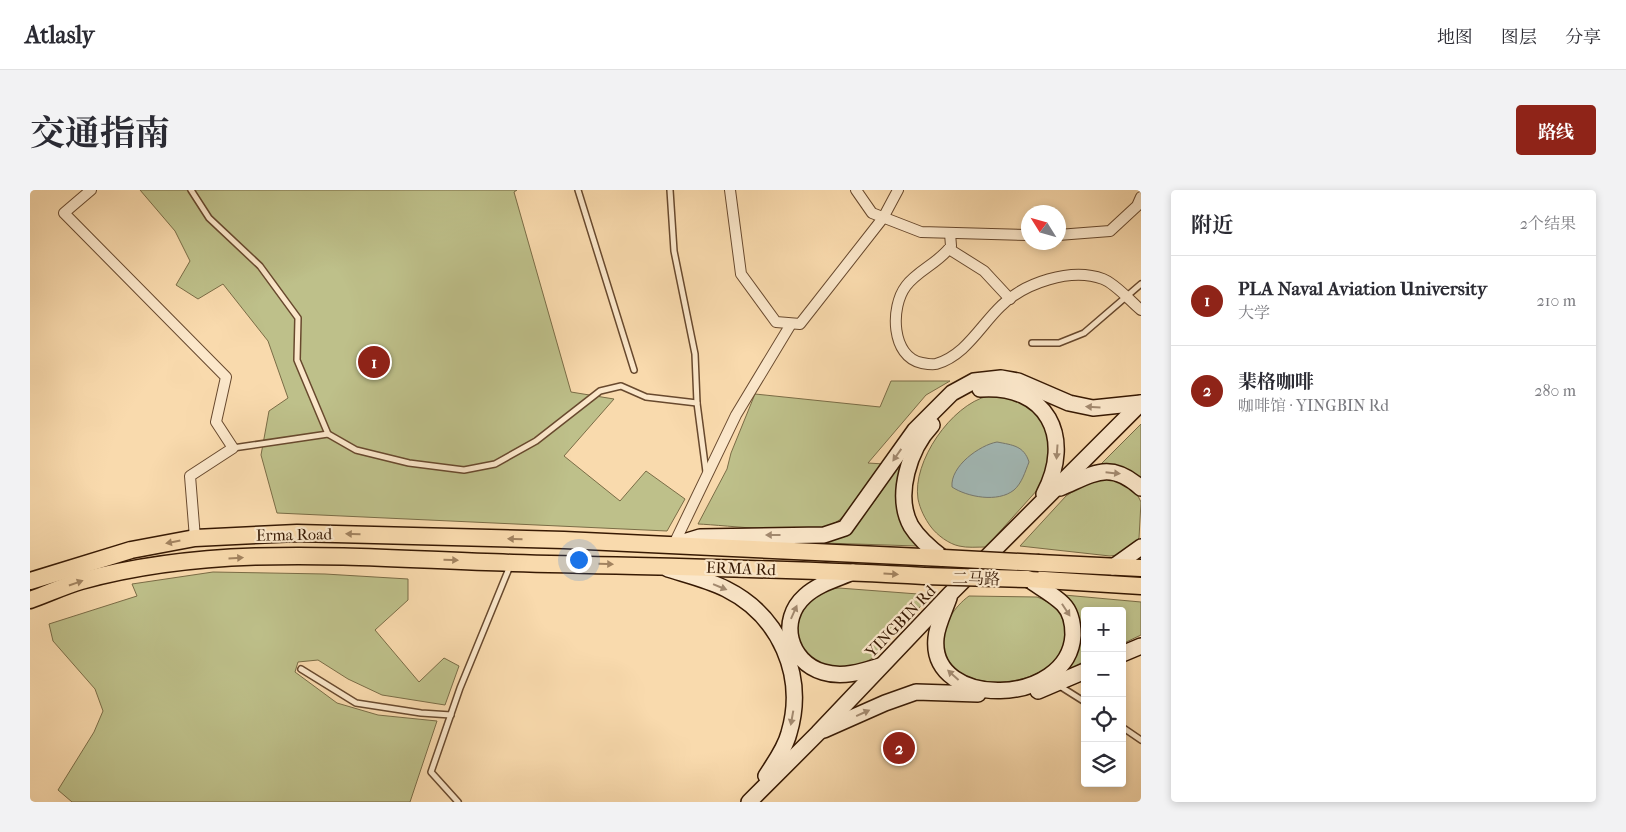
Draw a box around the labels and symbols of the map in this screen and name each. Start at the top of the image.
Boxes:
north arrow [1021,205,1066,250]
pin: 1 [358,343,390,381]
one-way arrow [1084,402,1100,410]
one-way arrow [1052,445,1060,461]
one-way arrow [892,449,902,462]
one-way arrow [1106,469,1122,477]
street label: Erma Road [256,524,333,545]
one-way arrow [344,530,360,538]
one-way arrow [765,531,781,539]
one-way arrow [507,535,523,543]
one-way arrow [165,539,181,547]
your location [566,547,592,573]
one-way arrow [228,553,244,561]
one-way arrow [443,557,459,565]
street label: ERMA Rd [706,558,777,579]
one-way arrow [598,560,614,568]
street label: 二马路 [952,569,1000,588]
one-way arrow [883,571,899,579]
one-way arrow [68,579,83,586]
street label: YINGBIN Rd [861,581,940,662]
one-way arrow [713,583,728,591]
one-way arrow [1061,603,1070,616]
one-way arrow [790,605,798,619]
one-way arrow [946,670,959,681]
one-way arrow [856,709,870,717]
one-way arrow [788,711,796,727]
pin: 2 [883,729,915,767]

